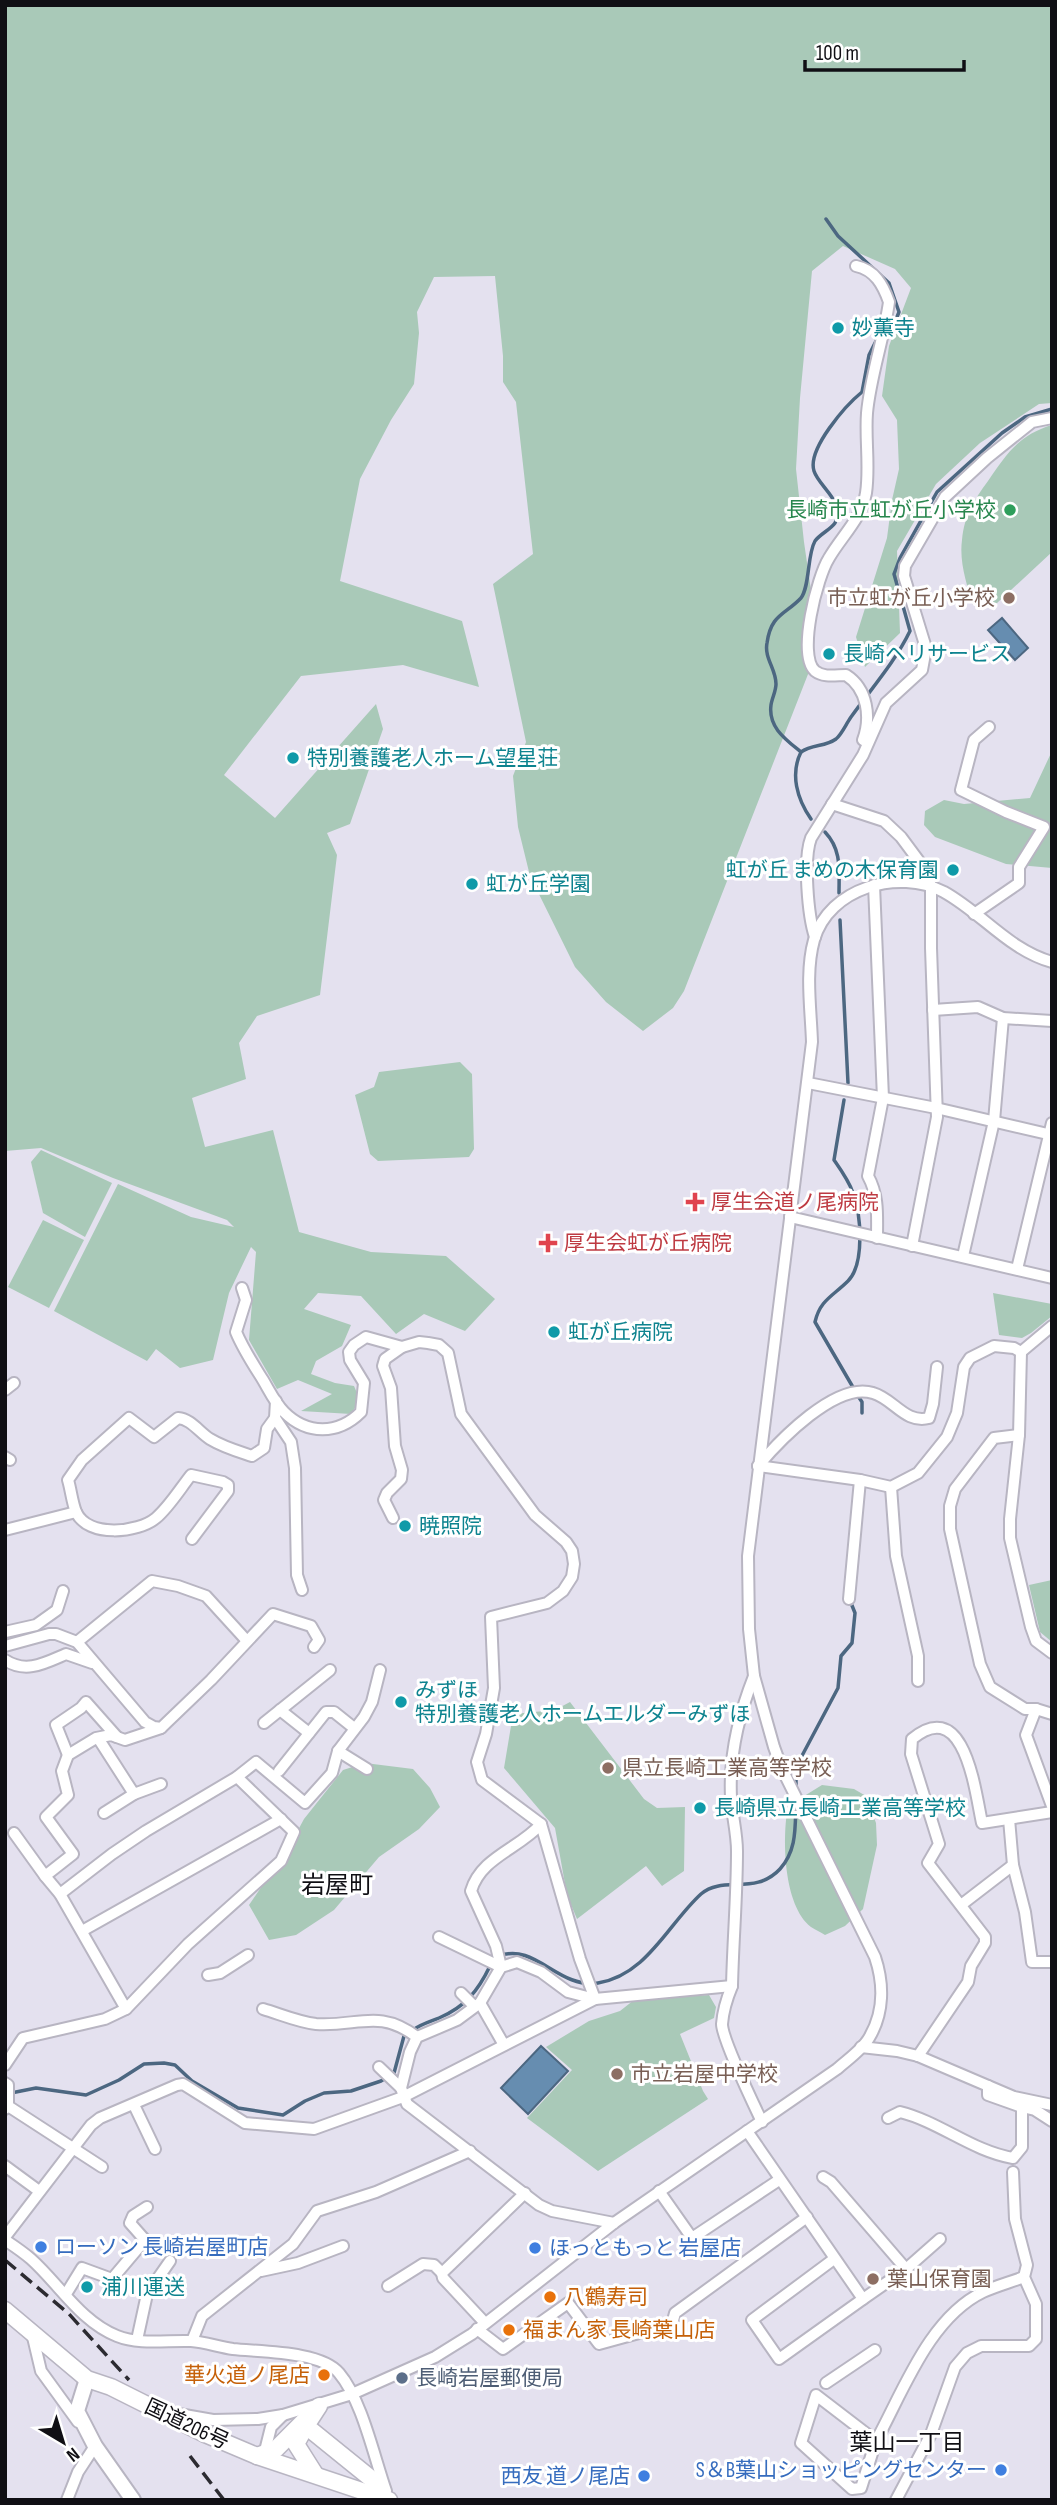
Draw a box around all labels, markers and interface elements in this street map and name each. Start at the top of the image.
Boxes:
scale bar [805,28,964,72]
text: 100 m [816,41,859,66]
place label: 妙薫寺 [852,316,915,341]
marker: 妙薫寺 [830,320,846,336]
place label: 長崎市立虹が丘小学校 [786,498,996,523]
marker: 長崎市立虹が丘小学校 [1002,502,1018,518]
place label: 市立虹が丘小学校 [827,586,995,611]
marker: 市立虹が丘小学校 [1001,590,1017,606]
place label: 長崎ヘリサービス [843,642,1011,667]
marker: 長崎ヘリサービス [821,646,837,662]
place label: 特別養護老人ホーム望星荘 [307,746,558,771]
marker: 特別養護老人ホーム望星荘 [285,750,301,766]
place label: 虹が丘 まめの木保育園 [726,858,939,883]
marker: 虹が丘 まめの木保育園 [945,862,961,878]
place label: 虹が丘学園 [486,872,591,897]
marker: 虹が丘学園 [464,876,480,892]
place label: 厚生会道ノ尾病院 [711,1190,879,1215]
marker: 厚生会道ノ尾病院 [685,1192,705,1212]
place label: 厚生会虹が丘病院 [564,1231,732,1256]
marker: 厚生会虹が丘病院 [538,1233,558,1253]
place label: 虹が丘病院 [568,1320,673,1345]
marker: 虹が丘病院 [546,1324,562,1340]
place label: 暁照院 [419,1514,482,1539]
marker: 暁照院 [397,1518,413,1534]
place label: みずほ 特別養護老人ホームエルダーみずほ [415,1678,750,1727]
marker: みずほ 特別養護老人ホームエルダーみずほ [393,1694,409,1710]
place label: 県立長崎工業高等学校 [622,1756,832,1781]
marker: 県立長崎工業高等学校 [600,1760,616,1776]
place label: 長崎県立長崎工業高等学校 [714,1796,966,1821]
marker: 長崎県立長崎工業高等学校 [692,1800,708,1816]
district label: 岩屋町 [301,1871,373,1900]
place label: 市立岩屋中学校 [631,2062,778,2087]
marker: 市立岩屋中学校 [609,2066,625,2082]
place label: ローソン 長崎岩屋町店 [55,2235,268,2260]
place label: ほっともっと 岩屋店 [549,2236,741,2261]
marker: ローソン 長崎岩屋町店 [33,2239,49,2255]
marker: ほっともっと 岩屋店 [527,2240,543,2256]
place label: 葉山保育園 [887,2267,992,2292]
marker: 葉山保育園 [865,2271,881,2287]
place label: 浦川運送 [101,2275,185,2300]
marker: 浦川運送 [79,2279,95,2295]
place label: 八鶴寿司 [564,2285,648,2310]
marker: 八鶴寿司 [542,2289,558,2305]
place label: 福まん家 長崎葉山店 [523,2318,715,2343]
marker: 福まん家 長崎葉山店 [501,2322,517,2338]
place label: 華火道ノ尾店 [184,2363,310,2388]
place label: 長崎岩屋郵便局 [416,2366,563,2391]
marker: 華火道ノ尾店 [316,2367,332,2383]
marker: 長崎岩屋郵便局 [394,2370,410,2386]
street label: 国道206号 [141,2394,233,2455]
north arrow [28,2407,98,2477]
district label: 葉山一丁目 [850,2429,965,2457]
text: N [61,2442,84,2466]
place label: S＆B葉山ショッピングセンター [696,2458,987,2483]
marker: S＆B葉山ショッピングセンター [993,2462,1009,2478]
place label: 西友 道ノ尾店 [501,2464,630,2489]
marker: 西友 道ノ尾店 [636,2468,652,2484]

